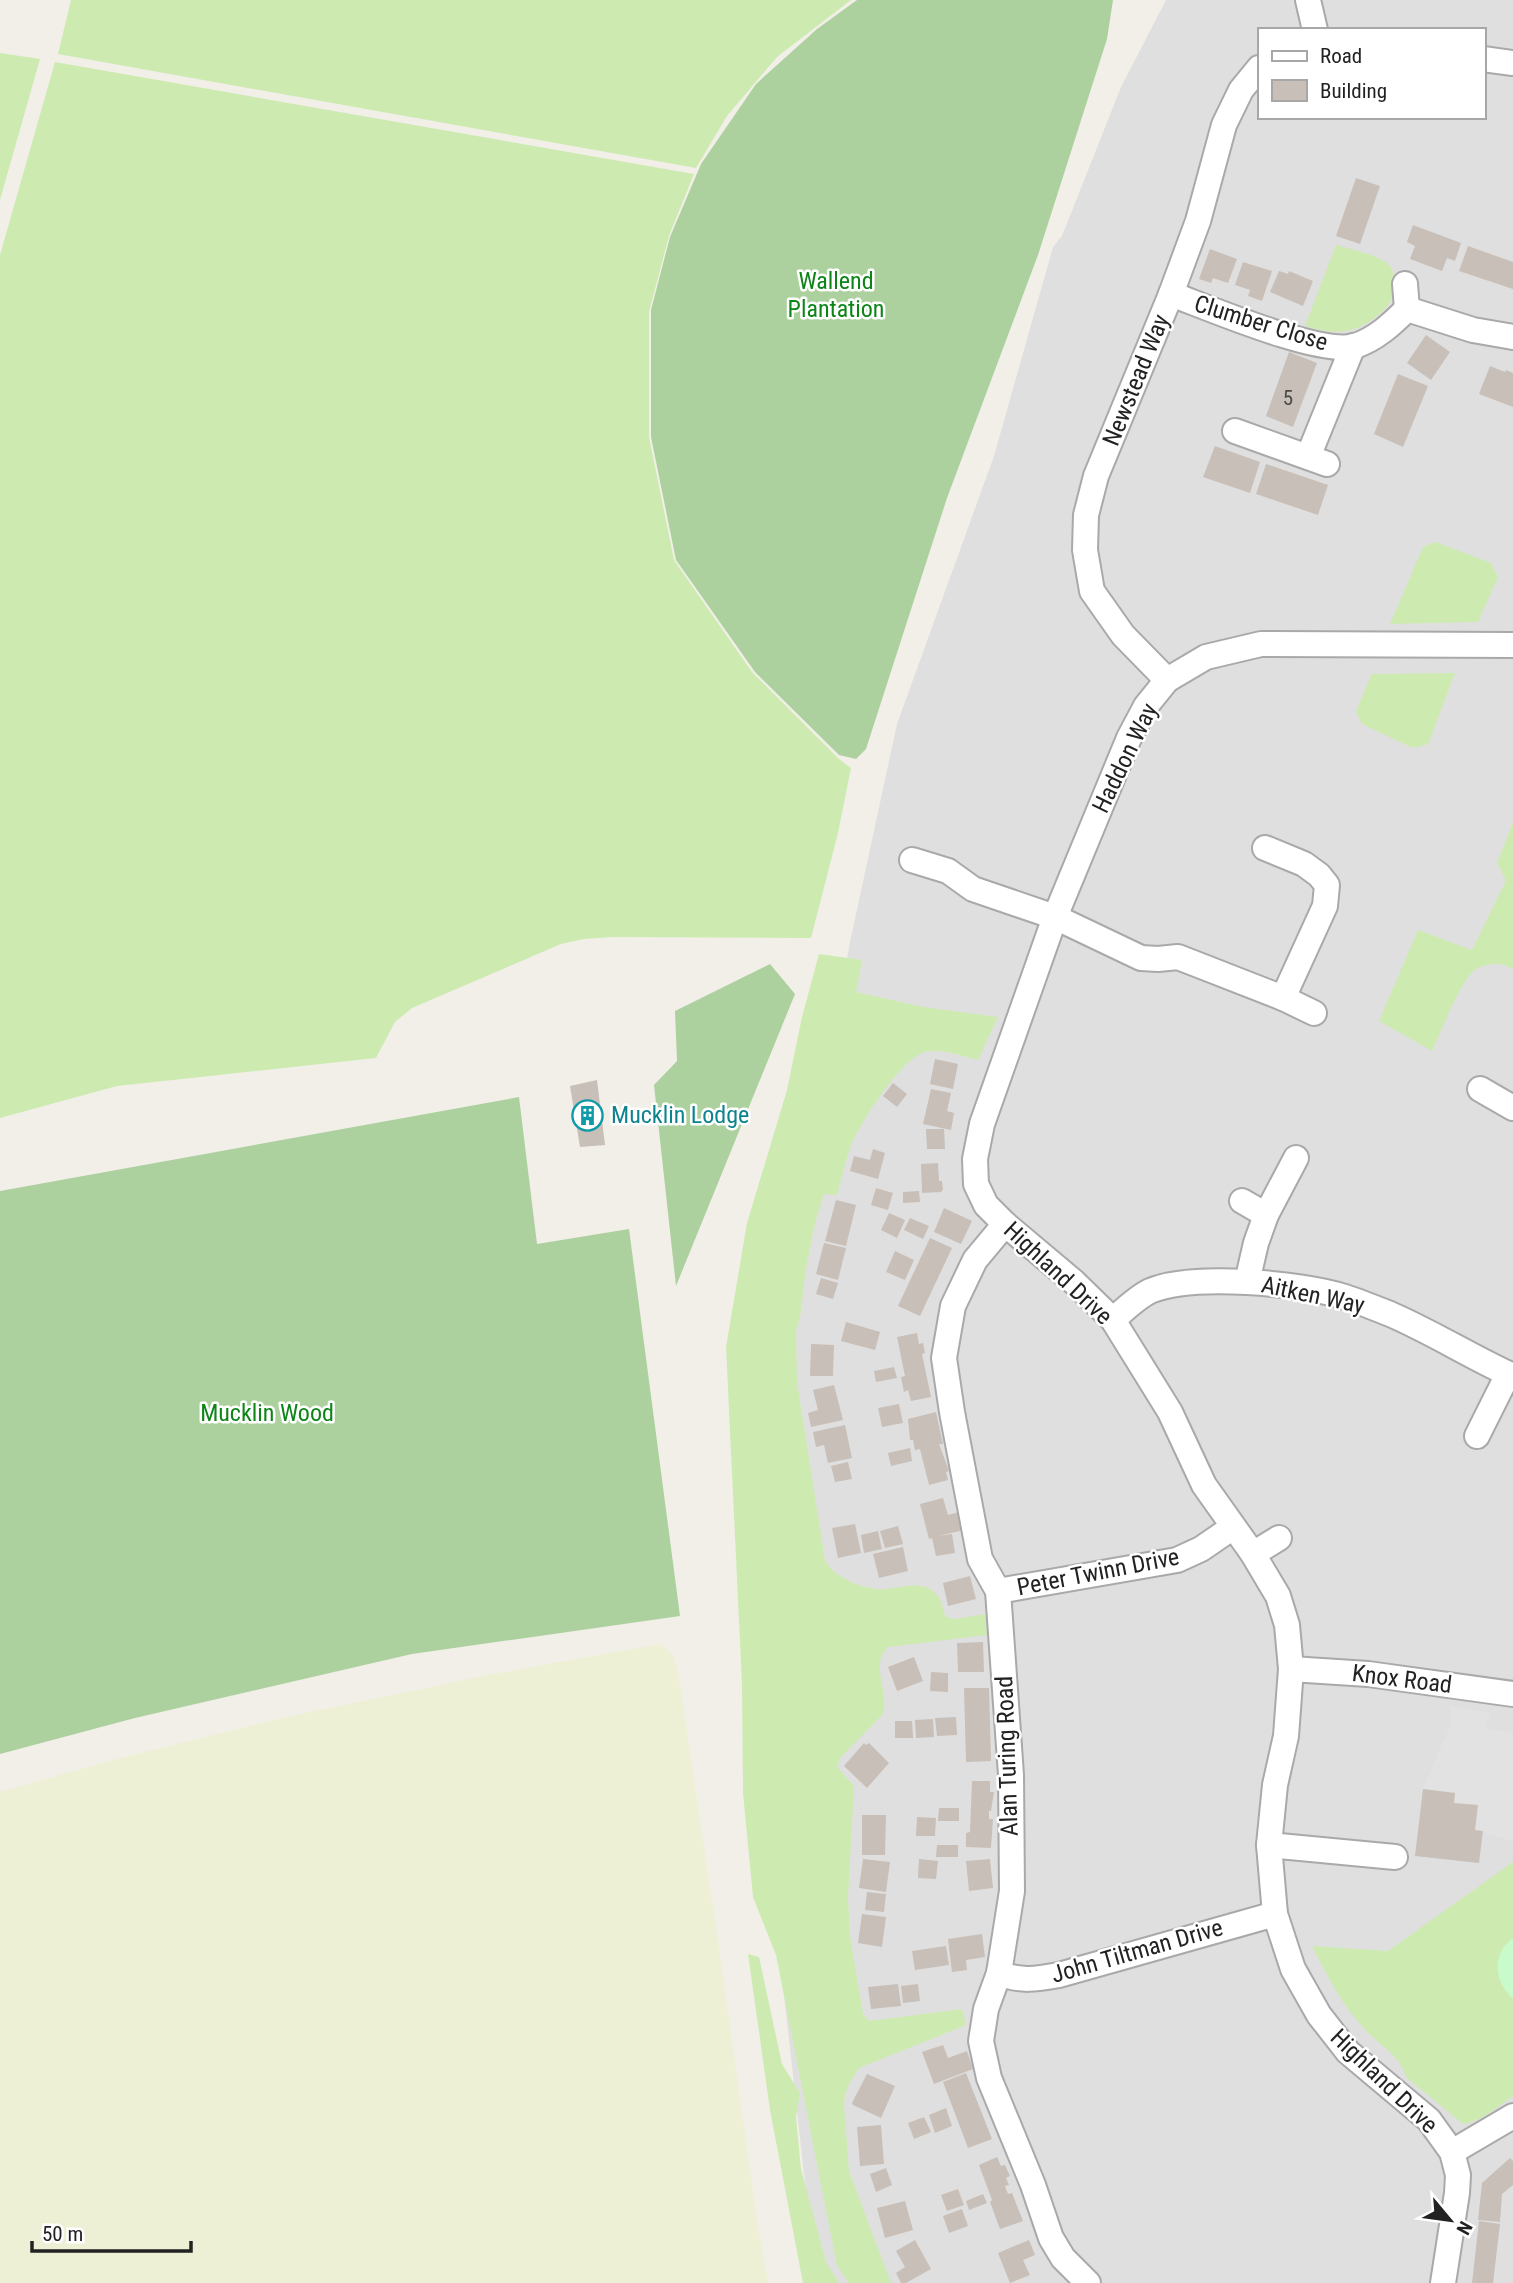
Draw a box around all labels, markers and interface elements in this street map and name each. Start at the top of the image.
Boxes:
legend [1258,28,1485,119]
text: Road [1320,44,1362,68]
text: Building [1320,79,1387,103]
park label: Wallend Plantation [788,267,884,323]
street label: Clumber Close [1191,289,1331,357]
street label: Newstead Way [1097,310,1175,450]
house number: 5 [1283,386,1293,410]
street label: Haddon Way [1086,699,1164,817]
building icon: Mucklin Lodge [571,1098,605,1132]
place label: Mucklin Lodge [611,1101,749,1129]
street label: Highland Drive [998,1216,1118,1330]
street label: Aitken Way [1259,1270,1367,1320]
park label: Mucklin Wood [200,1399,334,1427]
street label: Peter Twinn Drive [1015,1543,1181,1601]
street label: Knox Road [1350,1659,1454,1699]
street label: Alan Turing Road [990,1675,1024,1837]
street label: John Tiltman Drive [1048,1913,1226,1989]
street label: Highland Drive [1325,2023,1443,2139]
north arrow [1415,2185,1485,2255]
scale bar [32,2210,191,2254]
text: N [1452,2217,1477,2239]
text: 50 m [42,2222,83,2246]

